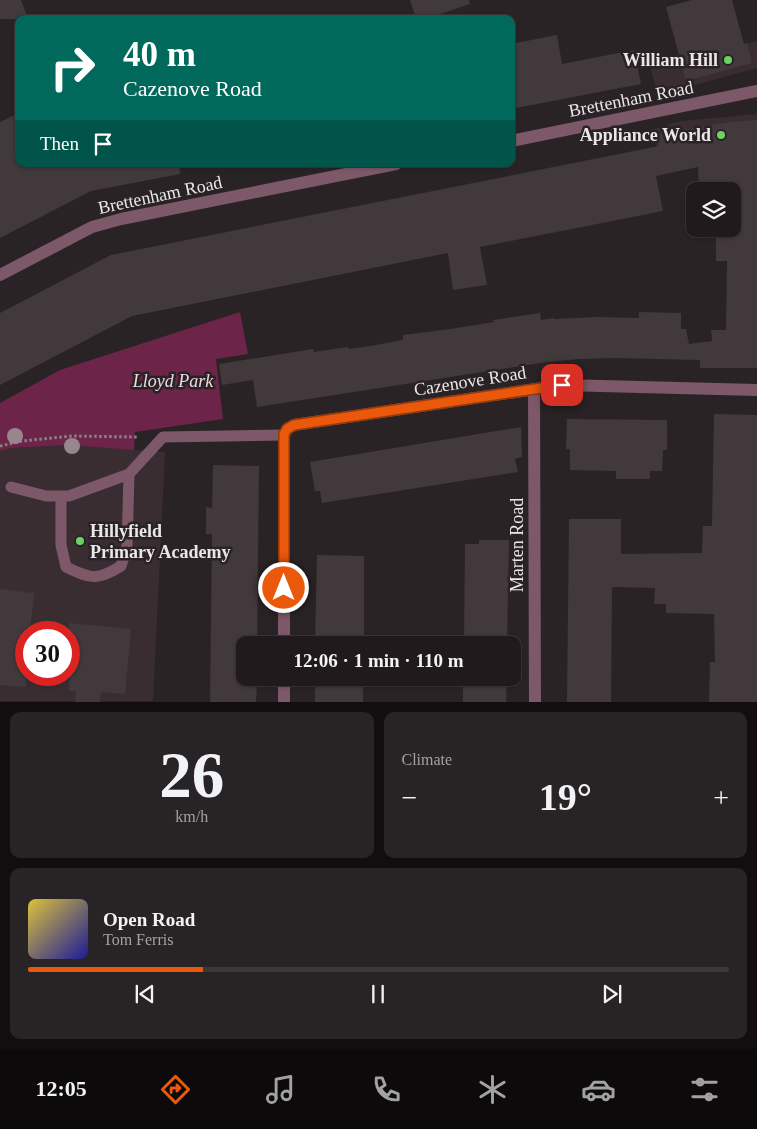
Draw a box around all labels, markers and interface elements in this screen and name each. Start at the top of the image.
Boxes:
icon: right [40,35,105,100]
text: 40 m [123,35,196,74]
place label: William Hill [623,50,718,70]
marker: William Hill [722,54,734,66]
text: Cazenove Road [123,76,262,101]
street label: Brettenham Road [567,77,695,121]
place label: Appliance World [580,125,711,145]
marker: Appliance World [715,129,727,141]
icon: arrive [89,130,117,158]
text: Then [40,133,79,154]
street label: Brettenham Road [96,172,224,218]
map controls [686,182,741,237]
button: layers [686,182,741,237]
street label: Cazenove Road [412,362,528,400]
pin [541,364,583,406]
park label: Lloyd Park [132,371,214,391]
icon: arrive [548,371,576,399]
street label: Marten Road [507,498,527,592]
place label: Hillyfield Primary Academy [90,521,230,562]
marker: Hillyfield Primary Academy [74,535,86,547]
position arrow [257,561,309,613]
speed limit sign: 30 [15,621,80,686]
text: 12:06 · 1 min · 110 m [294,650,463,671]
text: 26 [159,739,224,811]
text: Climate [402,751,452,768]
text: 19° [539,776,592,818]
text: − [402,782,417,813]
text: + [713,782,729,813]
text: km/h [175,808,208,825]
text: Open Road [103,909,195,930]
text: Tom Ferris [103,931,173,948]
icon: previous [131,980,159,1008]
icon: pause [364,980,392,1008]
icon: next [598,980,626,1008]
icon: directions [158,1072,193,1107]
icon: music [263,1072,298,1107]
icon: phone [369,1072,404,1107]
icon: climate [475,1072,510,1107]
icon: car [581,1072,616,1107]
icon: filters [687,1072,722,1107]
text: 12:05 [35,1076,87,1101]

